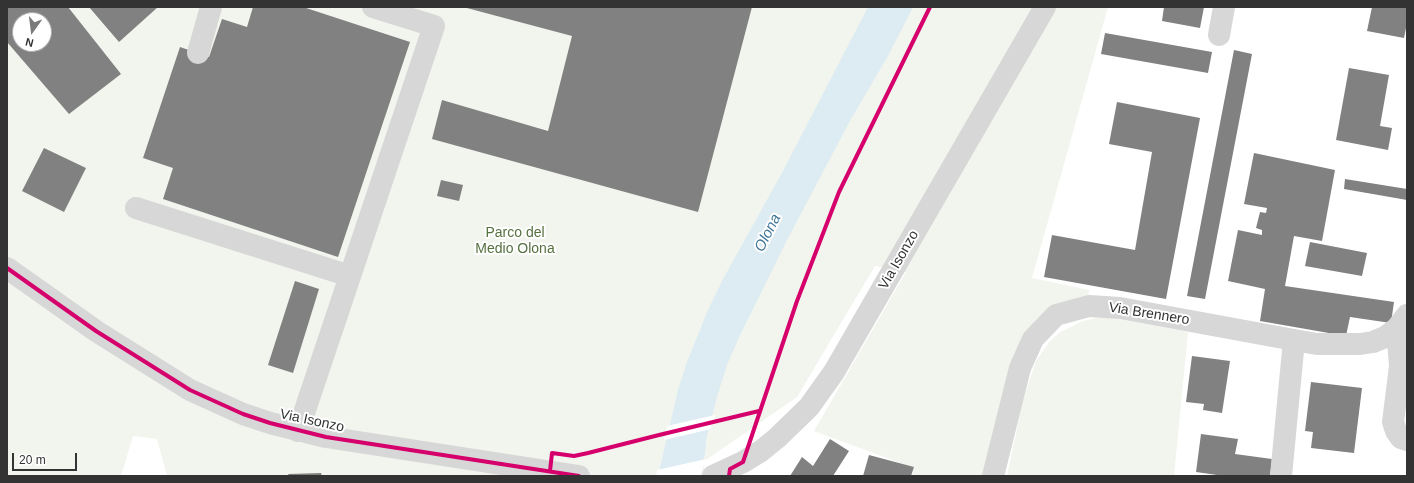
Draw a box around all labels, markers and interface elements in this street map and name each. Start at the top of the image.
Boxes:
north arrow [12,12,52,52]
text: N [24,36,35,49]
water label: Olona [751,211,785,255]
park label: Parco del Medio Olona [475,225,555,258]
street label: Via Isonzo [875,228,923,292]
street label: Via Brennero [1107,299,1191,329]
street label: Via Isonzo [278,406,346,436]
scale bar [14,445,79,471]
text: 20 m [19,453,46,467]

